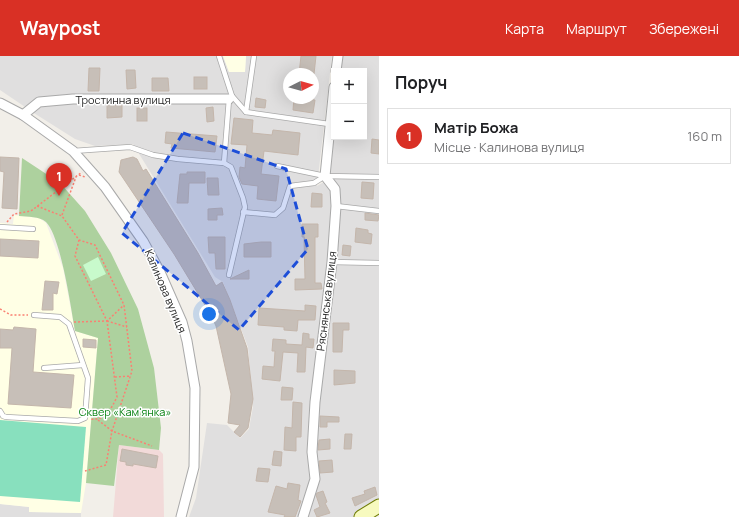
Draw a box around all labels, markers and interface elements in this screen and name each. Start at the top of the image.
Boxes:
text: Waypost [20,15,100,41]
text: Карта [505,19,544,38]
text: Маршрут [566,19,627,38]
text: Збережені [649,19,719,38]
north arrow [283,68,319,104]
map controls [331,68,367,140]
button: + [331,68,367,104]
text: Поруч [395,71,447,94]
street label: Тростинна вулиця [75,92,171,107]
button: − [331,104,367,140]
text: Матір Божа [434,117,518,138]
text: 1 [406,127,412,145]
text: 160 m [687,127,722,145]
text: Місце · Калинова вулиця [434,138,585,156]
pin: 1 [46,163,72,196]
street label: Калинова вулиця [142,247,190,335]
street label: Ряснянська вулиця [312,250,340,352]
your location [199,304,219,324]
park label: Сквер «Кам'янка» [79,404,171,419]

